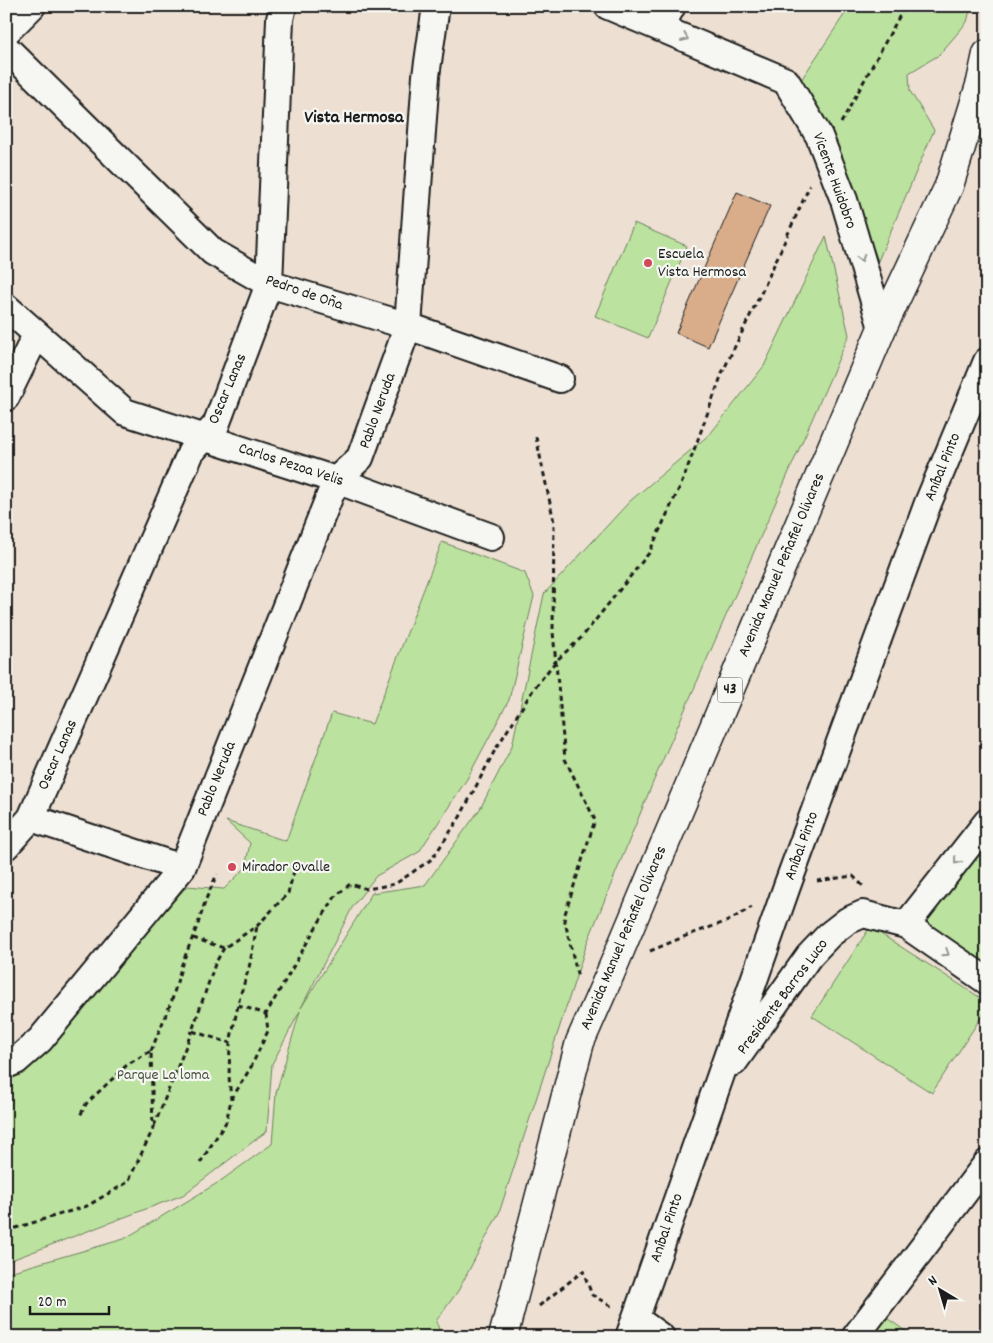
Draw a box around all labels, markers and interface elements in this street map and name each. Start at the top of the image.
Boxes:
one-way arrow [680,32,689,43]
district label: Vista Hermosa [305,106,404,131]
street label: Vicente Huidobro [806,130,862,232]
place label: Escuela Vista Hermosa [658,243,746,284]
one-way arrow [855,253,866,262]
marker: Escuela Vista Hermosa [642,257,654,269]
street label: Pedro de Oña [262,269,346,317]
street label: Oscar Lanas [203,350,253,428]
street label: Pablo Neruda [354,369,402,452]
street label: Aníbal Pinto [919,430,967,504]
street label: Carlos Pezoa Velis [235,437,347,493]
street label: Avenida Manuel Peñafiel Olivares [733,469,831,661]
road number: 43 [718,678,742,702]
street label: Oscar Lanas [32,716,84,794]
street label: Pablo Neruda [192,738,243,820]
street label: Aníbal Pinto [779,808,825,884]
street label: Avenida Manuel Peñafiel Olivares [575,842,673,1034]
one-way arrow [953,855,962,864]
place label: Mirador Ovalle [242,856,330,879]
marker: Mirador Ovalle [226,861,238,873]
street label: Presidente Barros Luco [732,934,834,1060]
one-way arrow [940,947,950,956]
park label: Parque La loma [117,1064,210,1087]
street label: Aníbal Pinto [644,1190,690,1266]
north arrow [916,1266,966,1316]
text: N [924,1271,942,1291]
scale bar [30,1283,109,1315]
text: 20 m [38,1292,66,1314]

